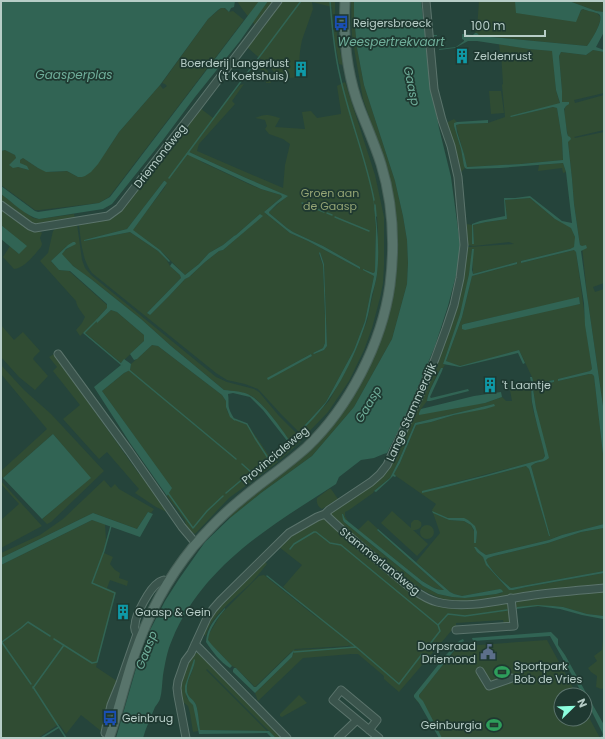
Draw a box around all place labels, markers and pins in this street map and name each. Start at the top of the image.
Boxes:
bus stop icon: Reigersbroeck [332,14,350,32]
place label: Reigersbroeck [353,15,431,31]
building icon: Zeldenrust [453,47,471,65]
place label: Zeldenrust [474,48,532,64]
place label: Boerderij Langerlust ('t Koetshuis) [180,55,289,84]
building icon: Boerderij Langerlust ('t Koetshuis) [292,60,310,78]
building icon: 't Laantje [481,376,499,394]
place label: 't Laantje [502,377,551,393]
building icon: Gaasp & Gein [114,603,132,621]
place label: Gaasp & Gein [135,604,211,620]
place label: Dorpsraad Driemond [417,638,476,667]
public building icon: Dorpsraad Driemond [479,643,497,661]
place label: Sportpark Bob de Vries [514,658,582,687]
sports icon: Sportpark Bob de Vries [493,663,511,681]
bus stop icon: Geinbrug [101,709,119,727]
place label: Geinbrug [122,710,173,726]
sports icon: Geinburgia [485,716,503,734]
place label: Geinburgia [421,717,482,733]

